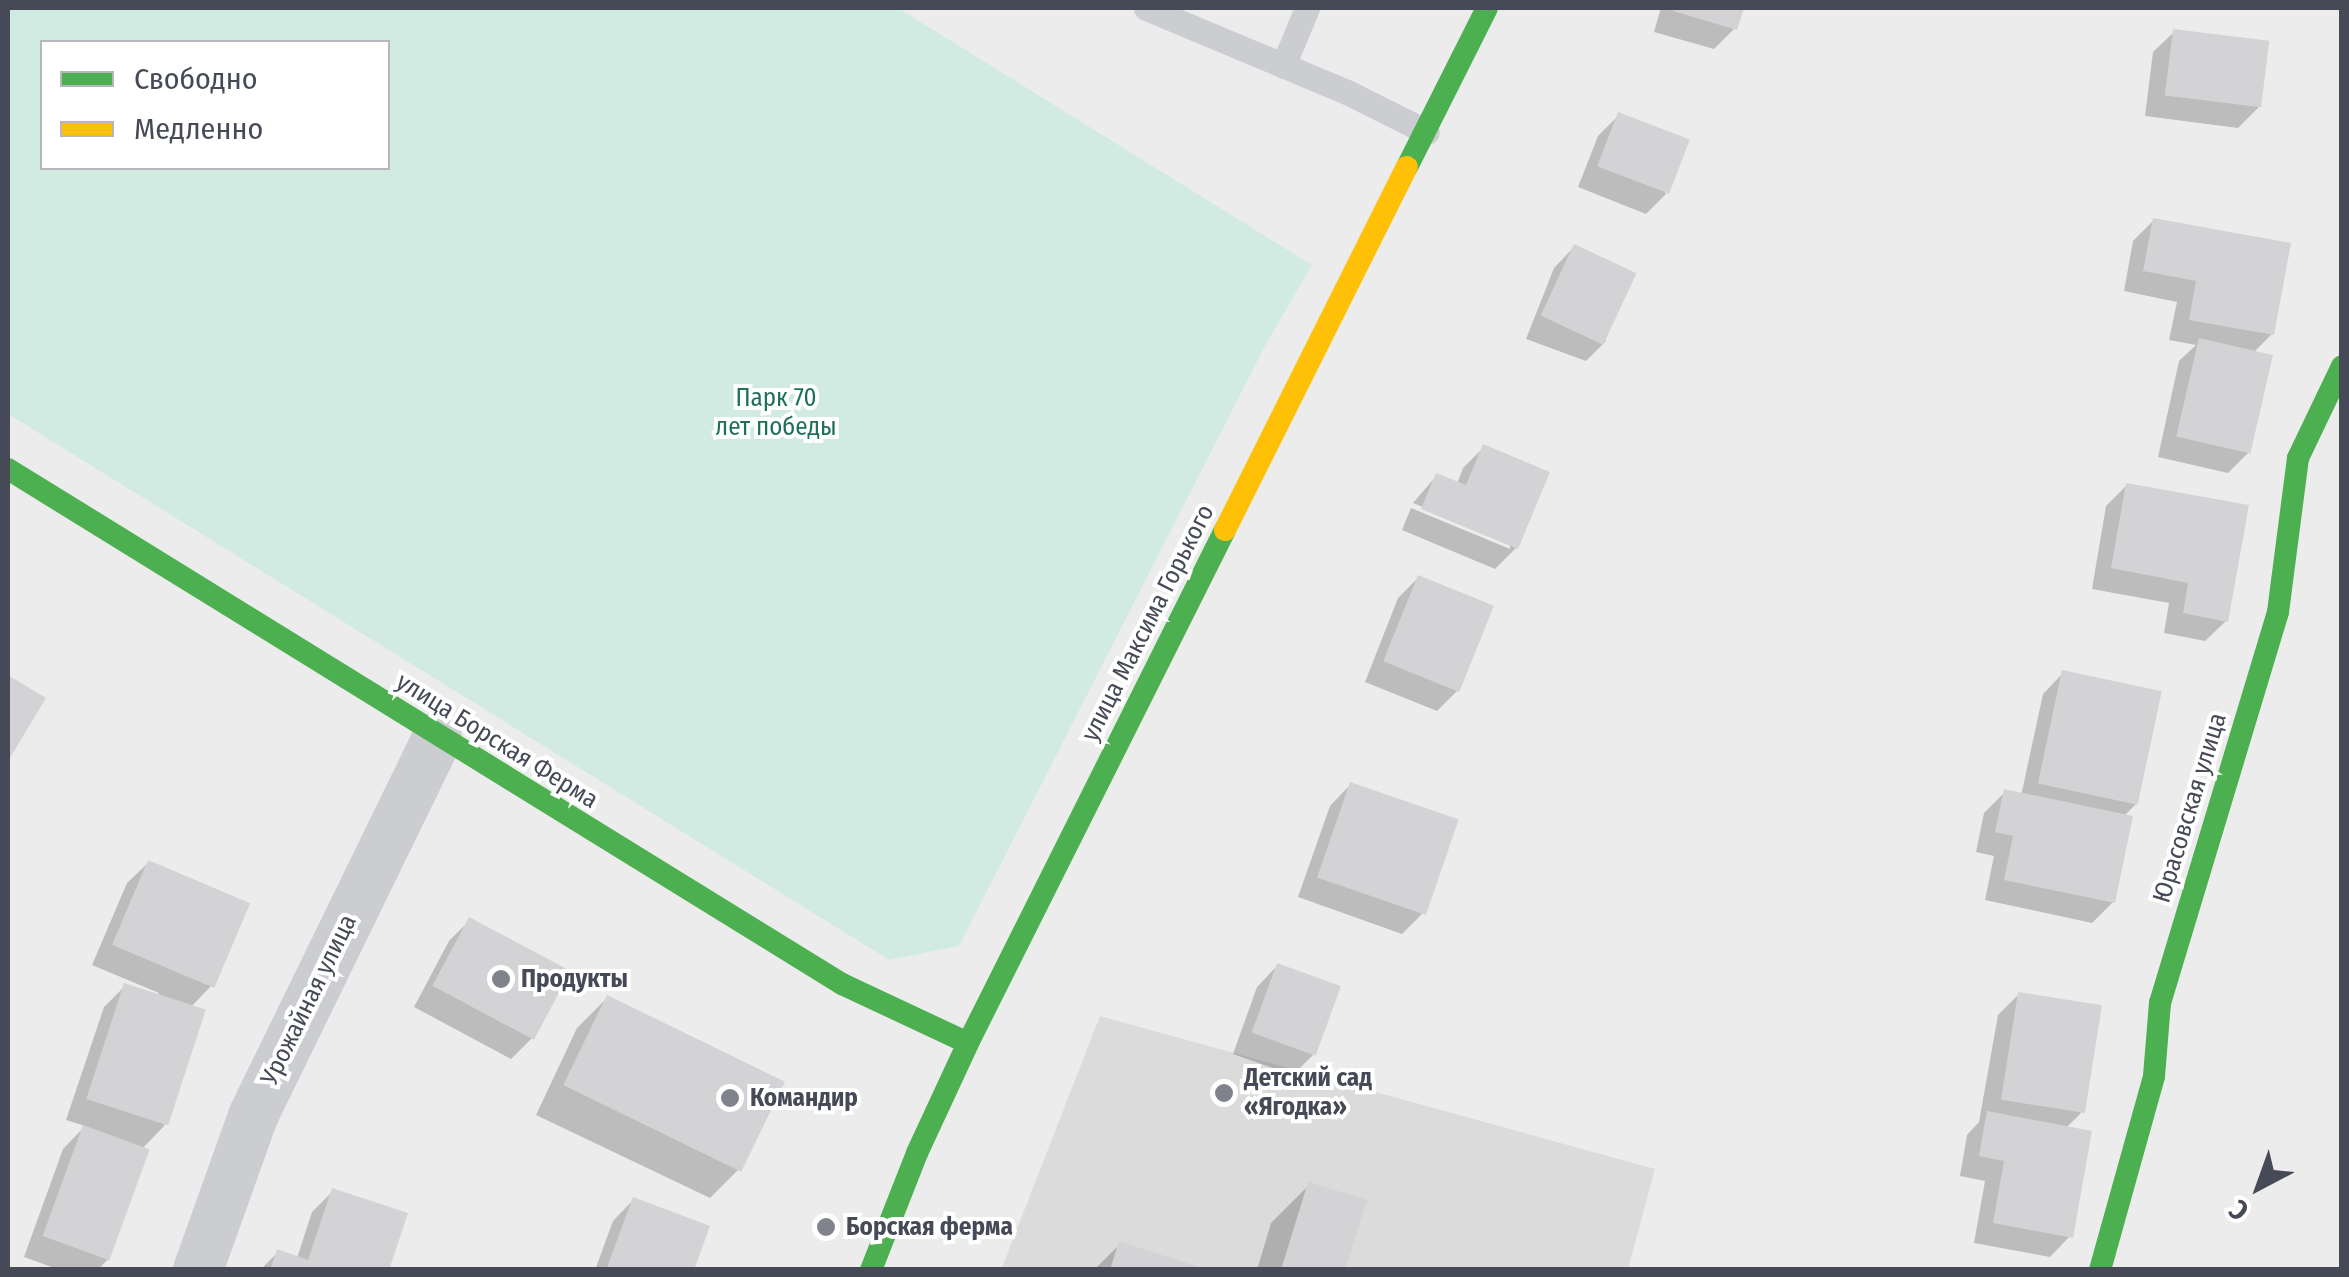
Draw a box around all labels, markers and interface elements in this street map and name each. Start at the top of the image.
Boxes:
legend [40,40,390,170]
text: Свободно [134,61,257,97]
text: Медленно [134,111,263,147]
park label: Парк 70 лет победы [715,384,837,443]
street label: улица Максима Горького [1075,500,1221,746]
street label: улица Борская Ферма [391,667,603,815]
street label: Юрасовская улица [2147,710,2233,906]
street label: Урожайная улица [255,910,363,1090]
place label: Продукты [521,964,628,994]
marker: Продукты [490,968,512,990]
place label: Детский сад «Ягодка» [1244,1064,1372,1123]
marker: Детский сад «Ягодка» [1213,1082,1235,1104]
place label: Командир [750,1083,858,1113]
marker: Командир [719,1087,741,1109]
north arrow [2209,1137,2309,1237]
text: С [2223,1193,2255,1227]
place label: Борская ферма [846,1212,1013,1242]
marker: Борская ферма [815,1216,837,1238]

